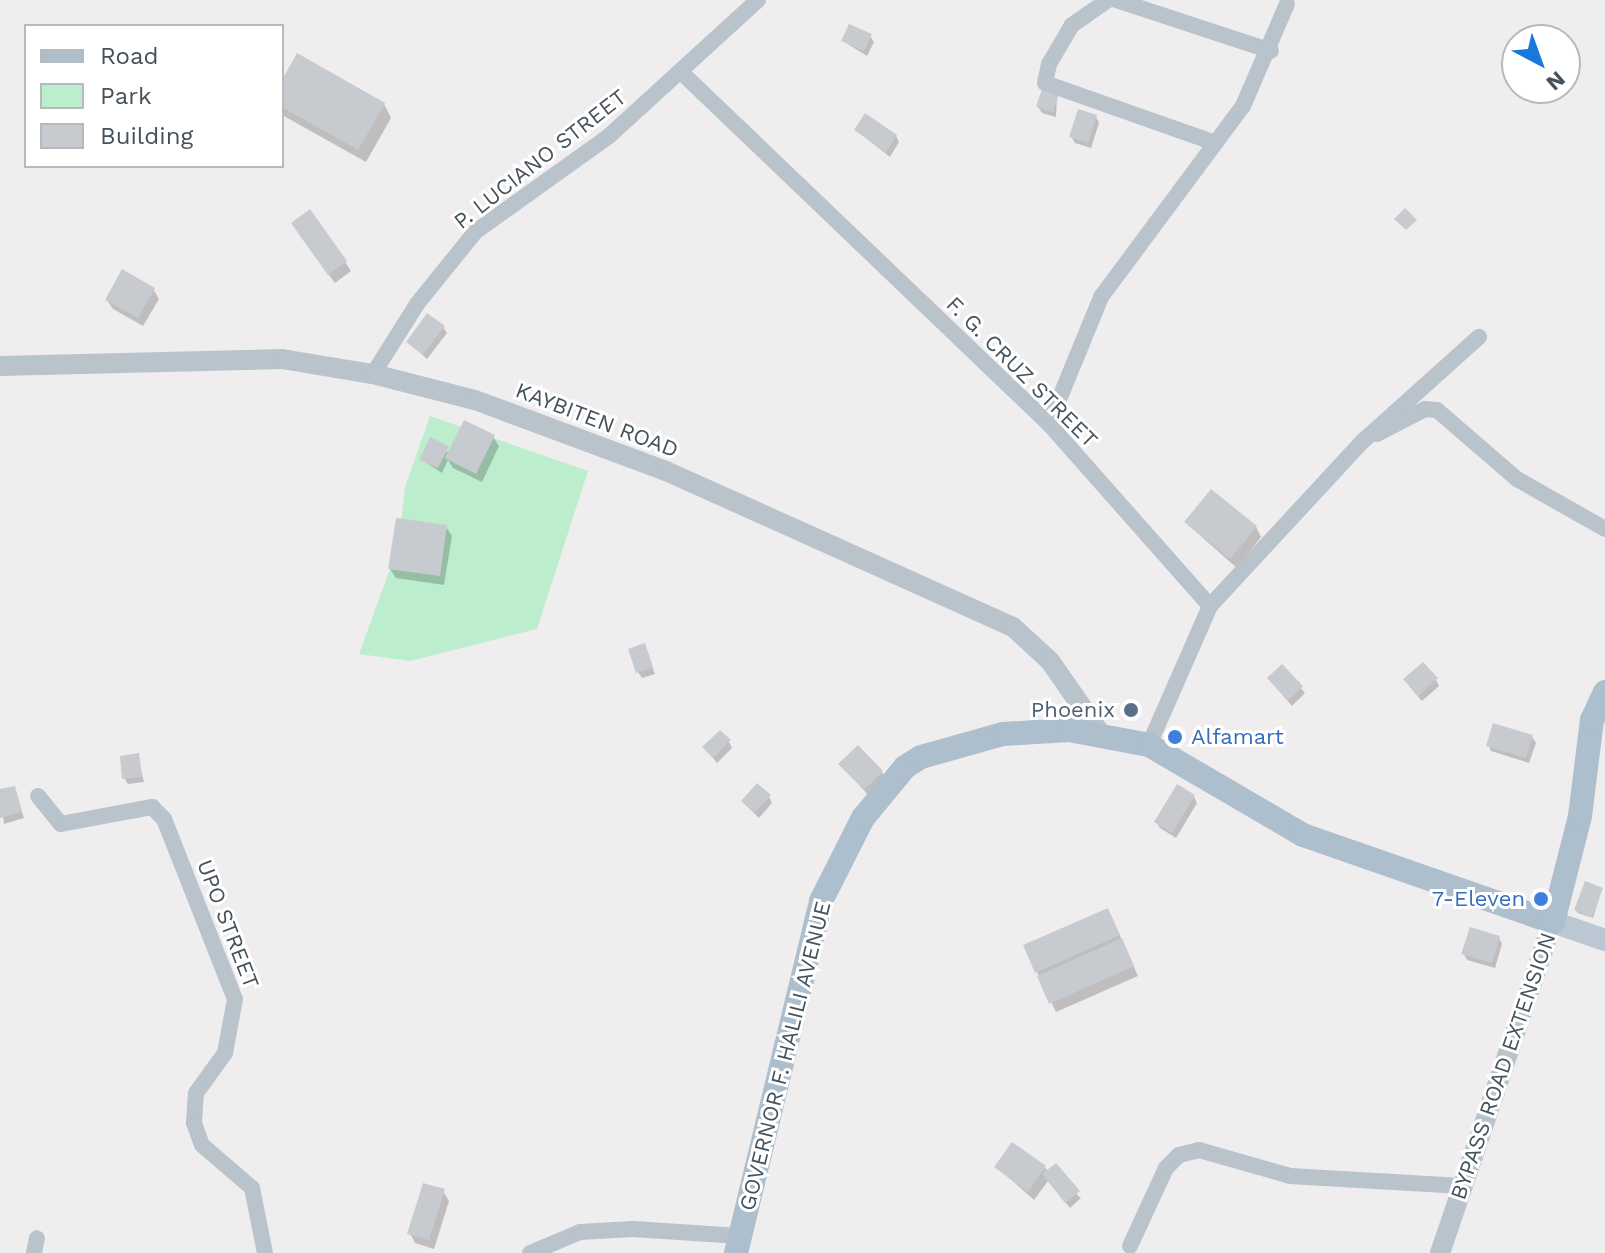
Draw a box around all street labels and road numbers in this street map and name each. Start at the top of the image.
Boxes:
street label: P. LUCIANO STREET [449,83,631,235]
street label: F. G. CRUZ STREET [941,291,1103,453]
street label: KAYBITEN ROAD [512,377,682,463]
street label: UPO STREET [191,856,265,992]
street label: GOVERNOR F. HALILI AVENUE [734,898,836,1214]
street label: BYPASS ROAD EXTENSION [1445,929,1561,1203]

